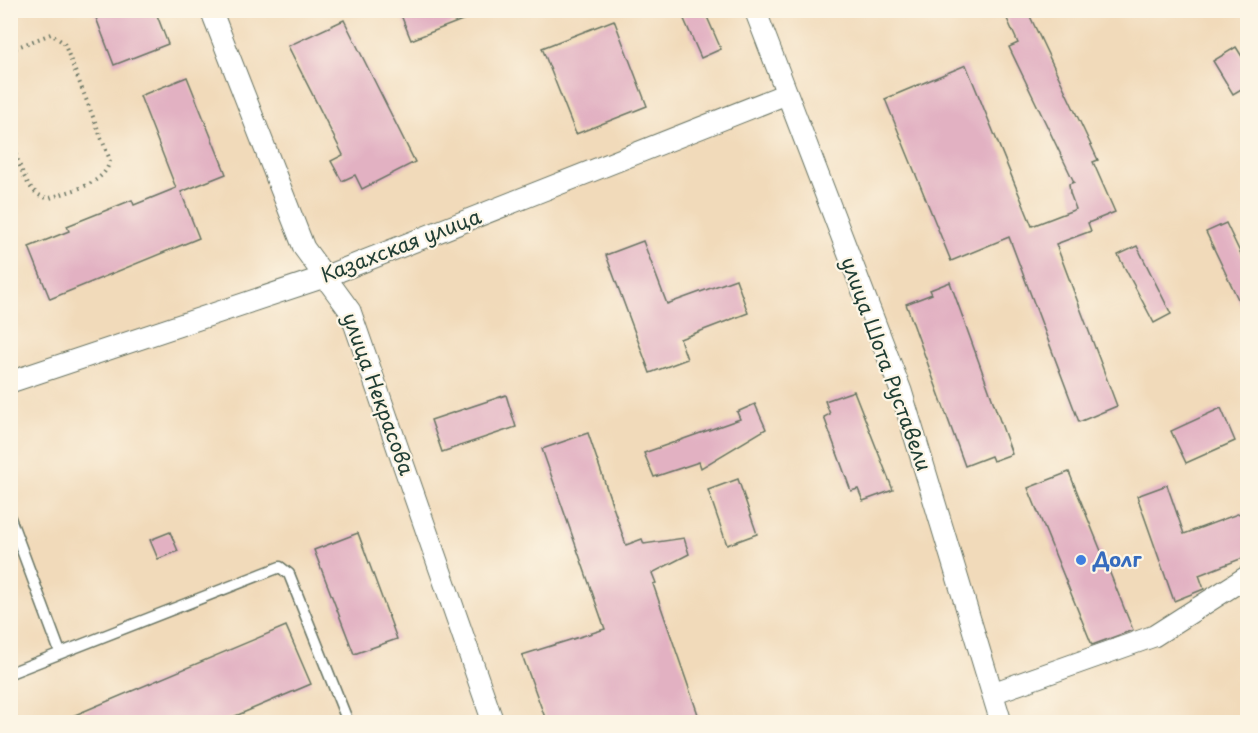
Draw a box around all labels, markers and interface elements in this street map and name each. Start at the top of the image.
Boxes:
street label: Казахская улица [316,201,486,289]
street label: улица Шота Руставели [834,252,940,475]
street label: улица Некрасова [336,308,422,480]
place label: Долг [1092,544,1142,574]
marker: Долг [1074,553,1088,567]

